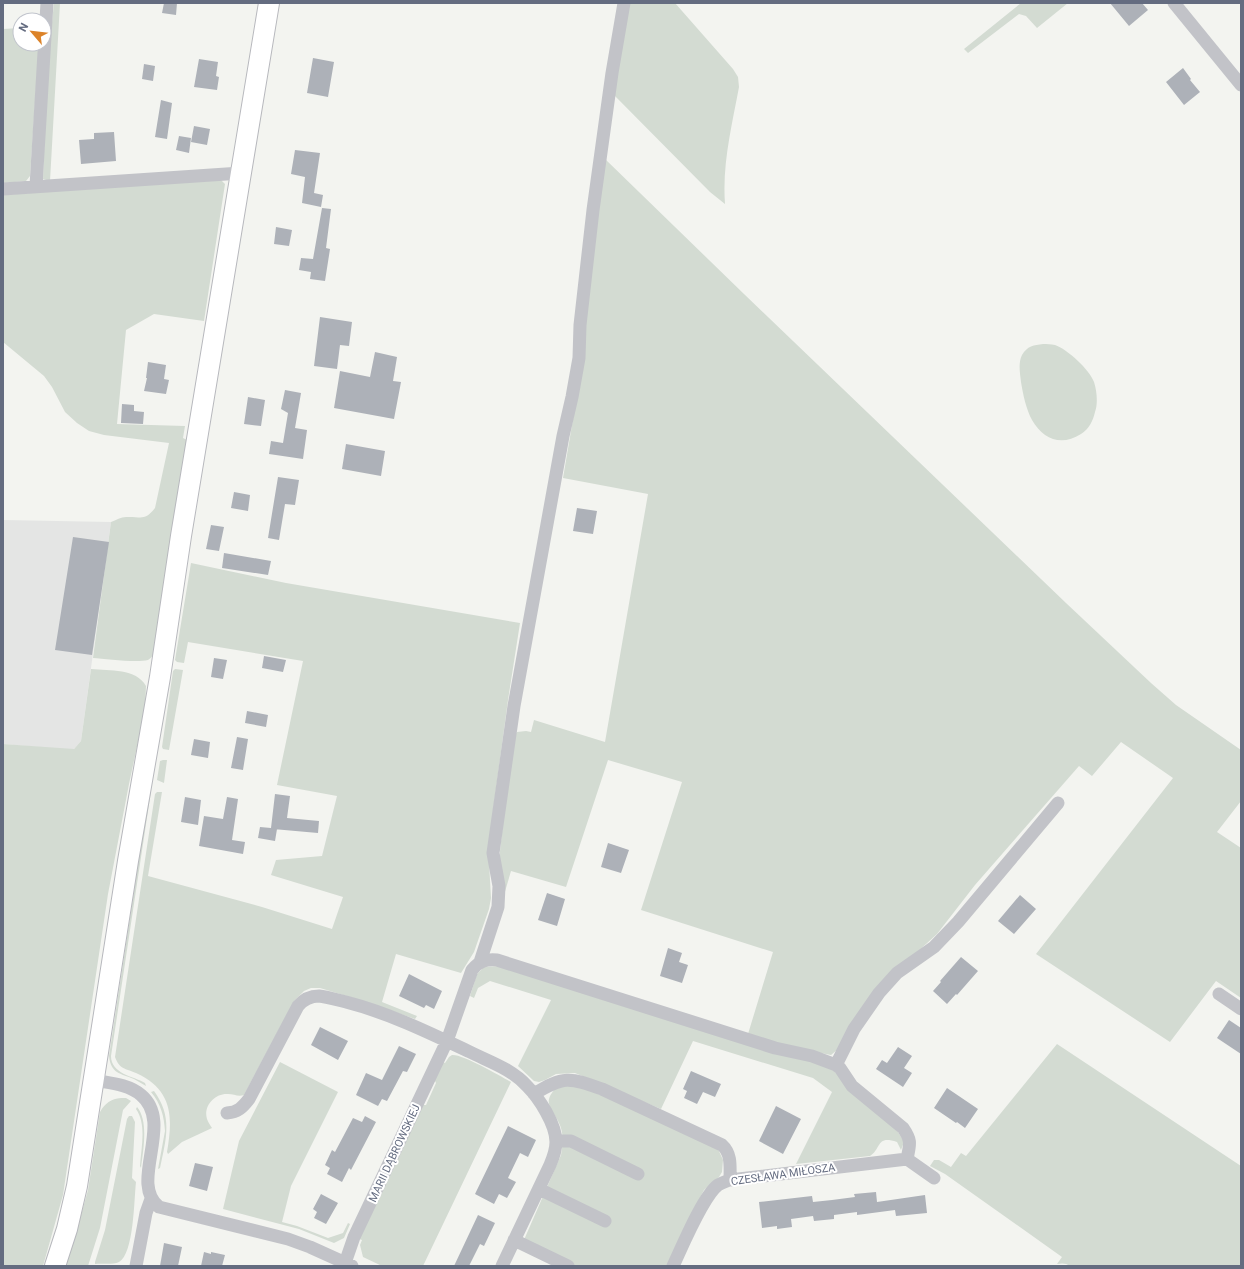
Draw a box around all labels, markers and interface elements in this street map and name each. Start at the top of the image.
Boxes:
north arrow [12,12,52,52]
text: N [16,21,31,34]
street label: MARII DĄBROWSKIEJ [366,1102,423,1204]
street label: CZESŁAWA MIŁOSZA [730,1161,837,1188]

